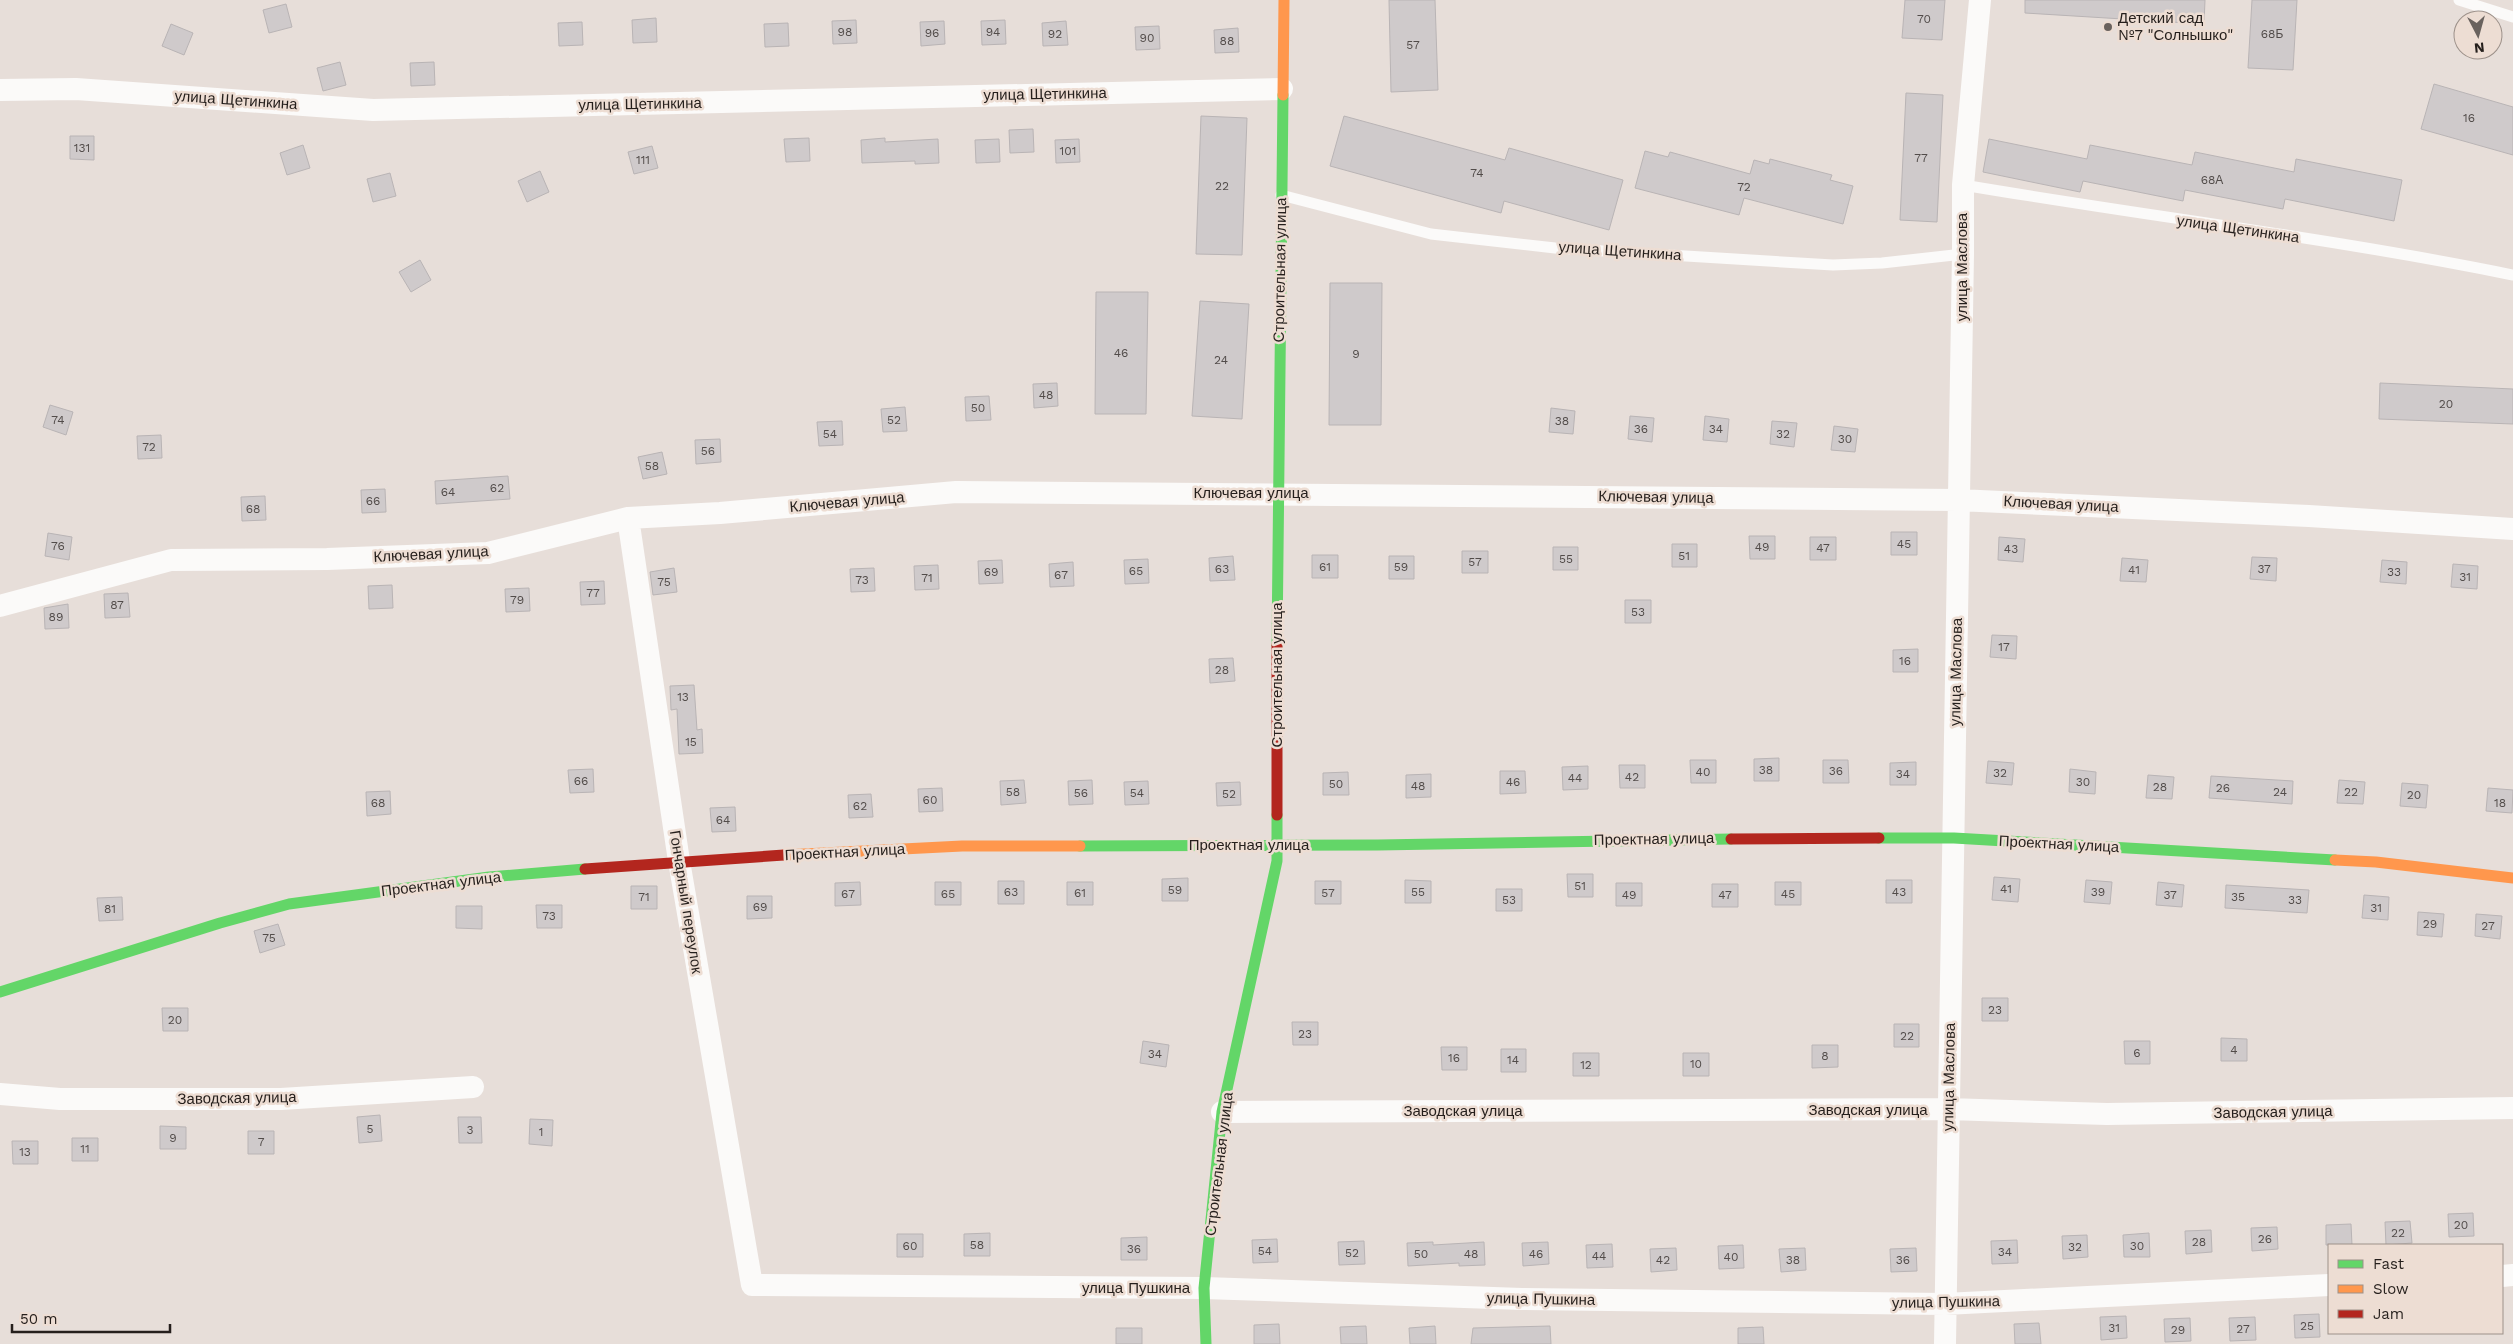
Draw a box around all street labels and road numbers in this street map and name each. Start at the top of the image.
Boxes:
street label: улица Щетинкина [983,84,1107,104]
street label: улица Щетинкина [174,87,299,113]
street label: улица Щетинкина [578,94,702,114]
street label: Строительная улица [1270,197,1290,343]
street label: улица Маслова [1953,212,1971,321]
street label: улица Щетинкина [2176,212,2301,247]
street label: улица Щетинкина [1558,238,1683,264]
street label: Ключевая улица [1193,484,1309,502]
street label: Ключевая улица [1598,487,1714,507]
street label: Ключевая улица [789,488,906,516]
street label: Ключевая улица [2003,492,2120,516]
street label: Ключевая улица [373,542,490,566]
street label: Строительная улица [1268,602,1286,747]
street label: улица Маслова [1946,617,1966,726]
street label: Гончарный переулок [666,829,706,975]
street label: Проектная улица [1594,829,1715,849]
street label: Проектная улица [1998,832,2120,856]
street label: Проектная улица [1189,836,1310,854]
street label: Проектная улица [784,840,906,864]
street label: Проектная улица [380,868,503,900]
street label: улица Маслова [1939,1022,1959,1131]
street label: Заводская улица [177,1088,297,1108]
street label: Строительная улица [1201,1090,1237,1237]
street label: Заводская улица [1808,1101,1928,1119]
street label: Заводская улица [1403,1102,1523,1120]
street label: Заводская улица [2213,1102,2333,1122]
street label: улица Пушкина [1082,1279,1191,1297]
street label: улица Пушкина [1487,1289,1596,1309]
street label: улица Пушкина [1892,1292,2001,1312]

